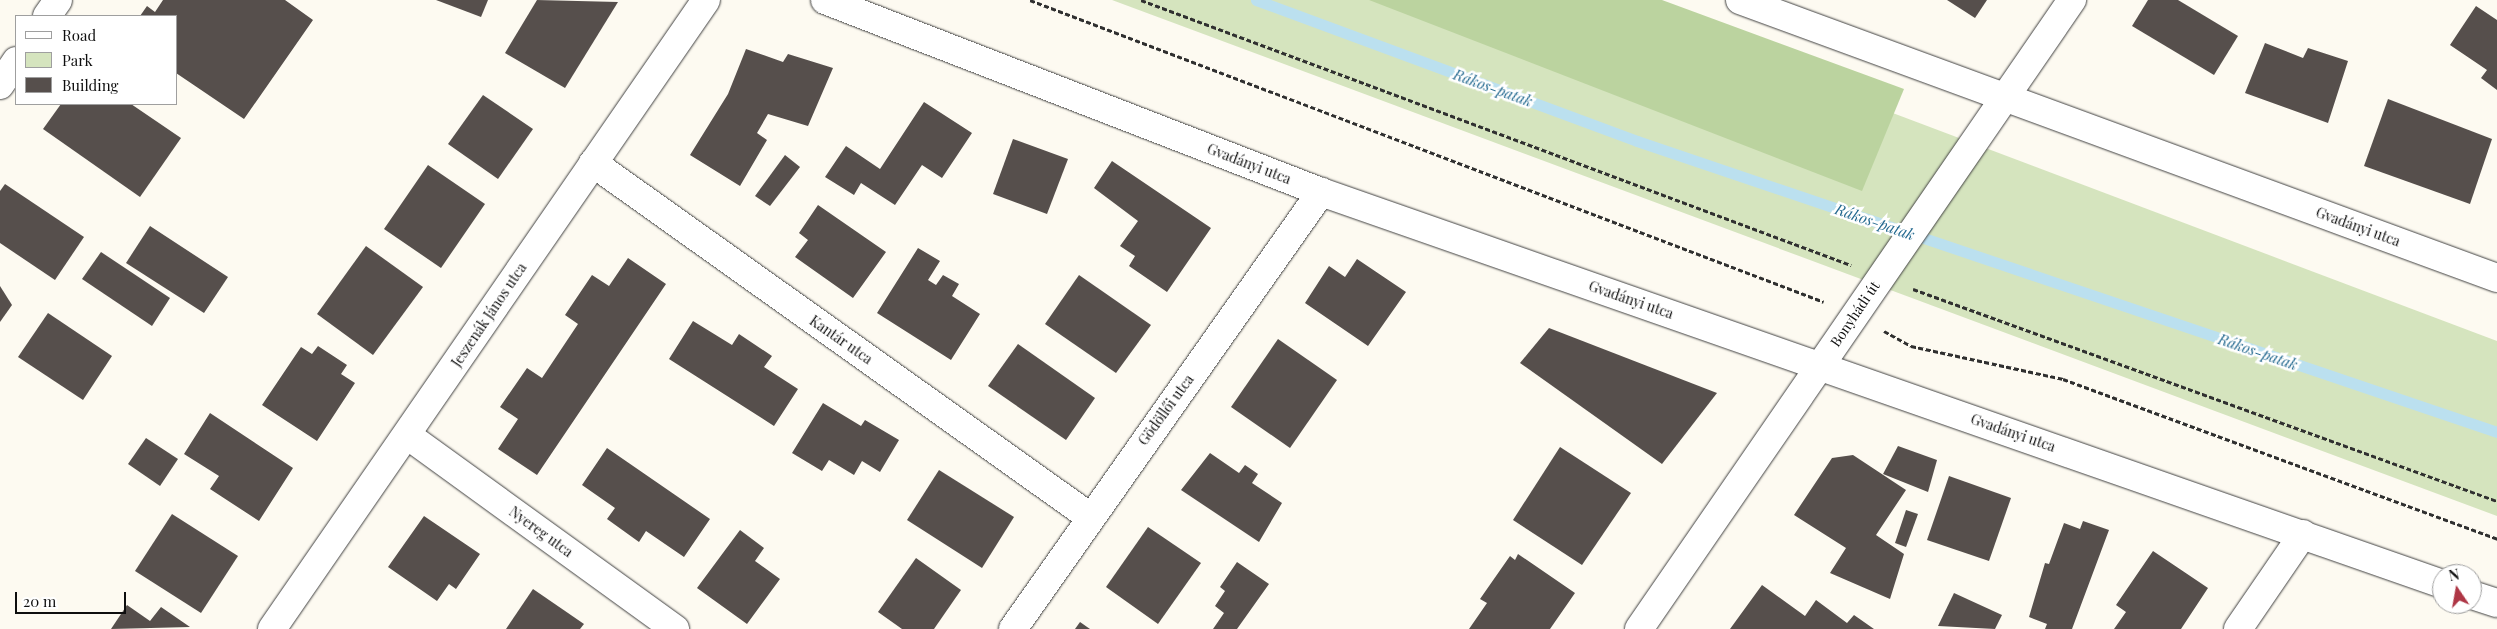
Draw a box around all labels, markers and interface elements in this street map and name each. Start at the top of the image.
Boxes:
legend [15,15,178,105]
text: Road [62,25,96,45]
text: Park [62,50,93,70]
water label: Rákos-patak [1451,65,1535,111]
text: Building [62,75,118,95]
street label: Gvadányi utca [1205,140,1293,188]
water label: Rákos-patak [1833,200,1917,244]
street label: Gvadányi utca [2314,204,2402,250]
street label: Jeszenák János utca [448,260,530,370]
street label: Gvadányi utca [1586,278,1676,322]
street label: Bonyhádi út [1827,278,1883,350]
street label: Kantár utca [806,312,876,368]
water label: Rákos-patak [2216,330,2300,374]
street label: Gödöllői utca [1135,371,1197,449]
street label: Gvadányi utca [1968,411,2058,455]
street label: Nyereg utca [506,503,576,561]
north arrow [2432,564,2482,614]
text: N [2447,564,2461,585]
scale bar [18,582,129,614]
text: 20 m [23,591,56,611]

